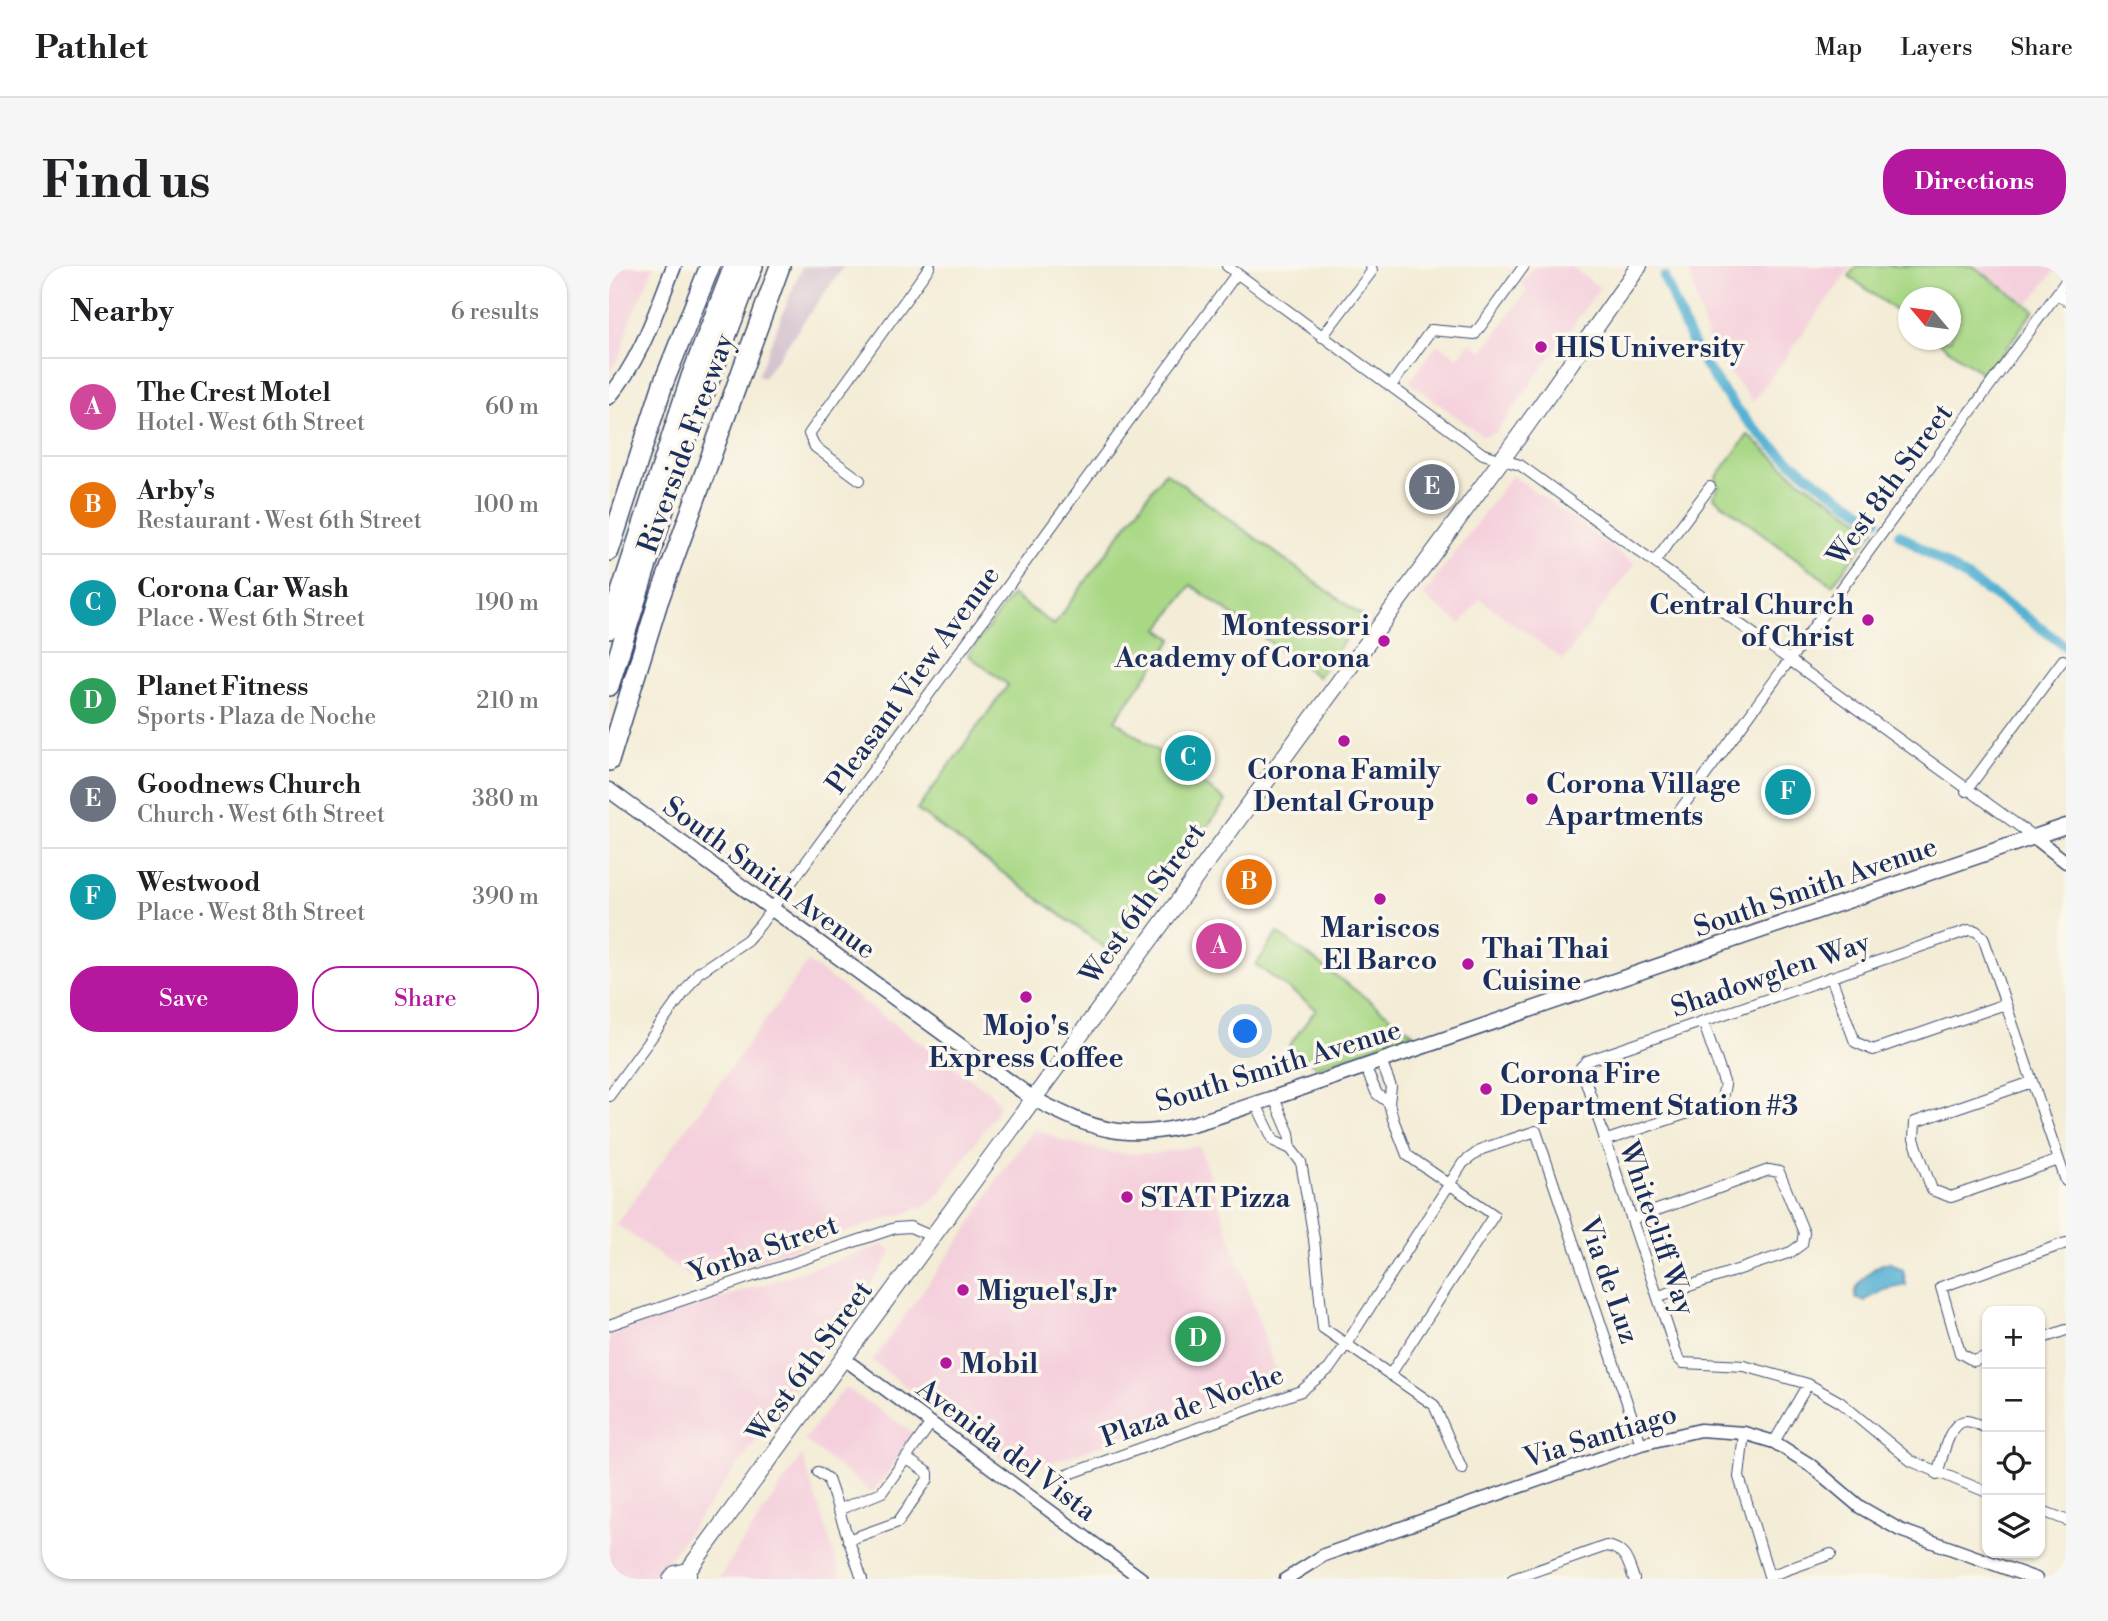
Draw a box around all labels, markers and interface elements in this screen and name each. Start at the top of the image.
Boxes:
text: Pathlet [35,28,148,69]
text: Map [1815,33,1862,63]
text: Layers [1900,33,1972,63]
text: Share [2010,33,2073,63]
button: Directions [1883,149,2066,215]
text: Find us [42,152,211,213]
north arrow [1898,287,1961,350]
text: Nearby [70,293,174,331]
text: 6 results [451,298,539,326]
street label: Riverside Freeway [630,329,742,558]
place label: HIS University [1555,331,1746,366]
marker: HIS University [1533,339,1549,355]
text: The Crest Motel [137,377,331,409]
text: A [85,393,101,421]
text: 60 m [485,393,539,421]
street label: West 8th Street [1819,397,1961,574]
text: Hotel · West 6th Street [137,409,365,437]
pin: E [1409,461,1455,513]
text: Arby's [137,475,215,507]
text: B [84,491,102,519]
text: 100 m [474,491,539,519]
text: Restaurant · West 6th Street [137,507,422,535]
street label: Pleasant View Avenue [819,559,1008,801]
text: Corona Car Wash [137,573,349,605]
place label: Central Church of Christ [1649,588,1855,655]
text: C [85,589,101,617]
text: 190 m [476,589,539,617]
text: Place · West 6th Street [137,605,365,633]
place label: Montessori Academy of Corona [1114,609,1371,676]
marker: Central Church of Christ [1860,612,1876,628]
marker: Montessori Academy of Corona [1376,633,1392,649]
text: Planet Fitness [137,671,308,703]
text: D [84,687,102,715]
text: 210 m [476,687,539,715]
text: Sports · Plaza de Noche [137,703,376,731]
pin: C [1165,732,1211,784]
marker: Corona Family Dental Group [1336,733,1352,749]
place label: Corona Family Dental Group [1247,753,1442,820]
pin: F [1765,766,1811,818]
place label: Corona Village Apartments [1545,767,1741,834]
text: Goodnews Church [137,769,361,801]
text: E [85,785,101,813]
text: 380 m [472,785,539,813]
street label: South Smith Avenue [656,789,883,967]
marker: Corona Village Apartments [1524,791,1540,807]
text: Church · West 6th Street [137,801,385,829]
street label: West 6th Street [1072,816,1214,992]
street label: South Smith Avenue [1689,829,1942,945]
pin: B [1226,856,1272,908]
text: Westwood [137,867,261,899]
text: F [85,883,101,911]
text: 390 m [472,883,539,911]
marker: Mariscos El Barco [1372,891,1388,907]
text: Place · West 8th Street [137,899,365,927]
place label: Mariscos El Barco [1320,911,1440,978]
pin: A [1196,920,1242,972]
street label: Shadowglen Way [1667,925,1875,1026]
place label: Thai Thai Cuisine [1482,932,1609,999]
marker: Thai Thai Cuisine [1460,956,1476,972]
button: Save [70,966,298,1032]
button: Share [312,966,539,1032]
marker: Mojo's Express Coffee [1018,989,1034,1005]
place label: Mojo's Express Coffee [928,1009,1124,1076]
street label: South Smith Avenue [1151,1012,1405,1120]
your location [1228,1014,1262,1048]
place label: Corona Fire Department Station #3 [1500,1057,1798,1124]
marker: Corona Fire Department Station #3 [1478,1081,1494,1097]
street label: Whitecliff Way [1610,1136,1703,1320]
place label: STAT Pizza [1141,1181,1291,1216]
marker: STAT Pizza [1119,1189,1135,1205]
street label: Yorba Street [682,1207,843,1292]
street label: Via de Luz [1570,1212,1647,1348]
street label: West 6th Street [739,1274,881,1450]
place label: Miguel's Jr [977,1274,1117,1309]
marker: Miguel's Jr [955,1282,971,1298]
map controls [1982,1306,2045,1558]
button: + [1982,1306,2045,1369]
pin: D [1175,1313,1221,1365]
place label: Mobil [960,1347,1038,1382]
marker: Mobil [938,1355,954,1371]
street label: Plaza de Noche [1096,1357,1289,1456]
button: − [1982,1369,2045,1432]
street label: Avenida del Vista [908,1371,1104,1530]
street label: Via Santiago [1519,1397,1681,1477]
button: locate [1982,1432,2045,1495]
button: layers [1982,1495,2045,1558]

